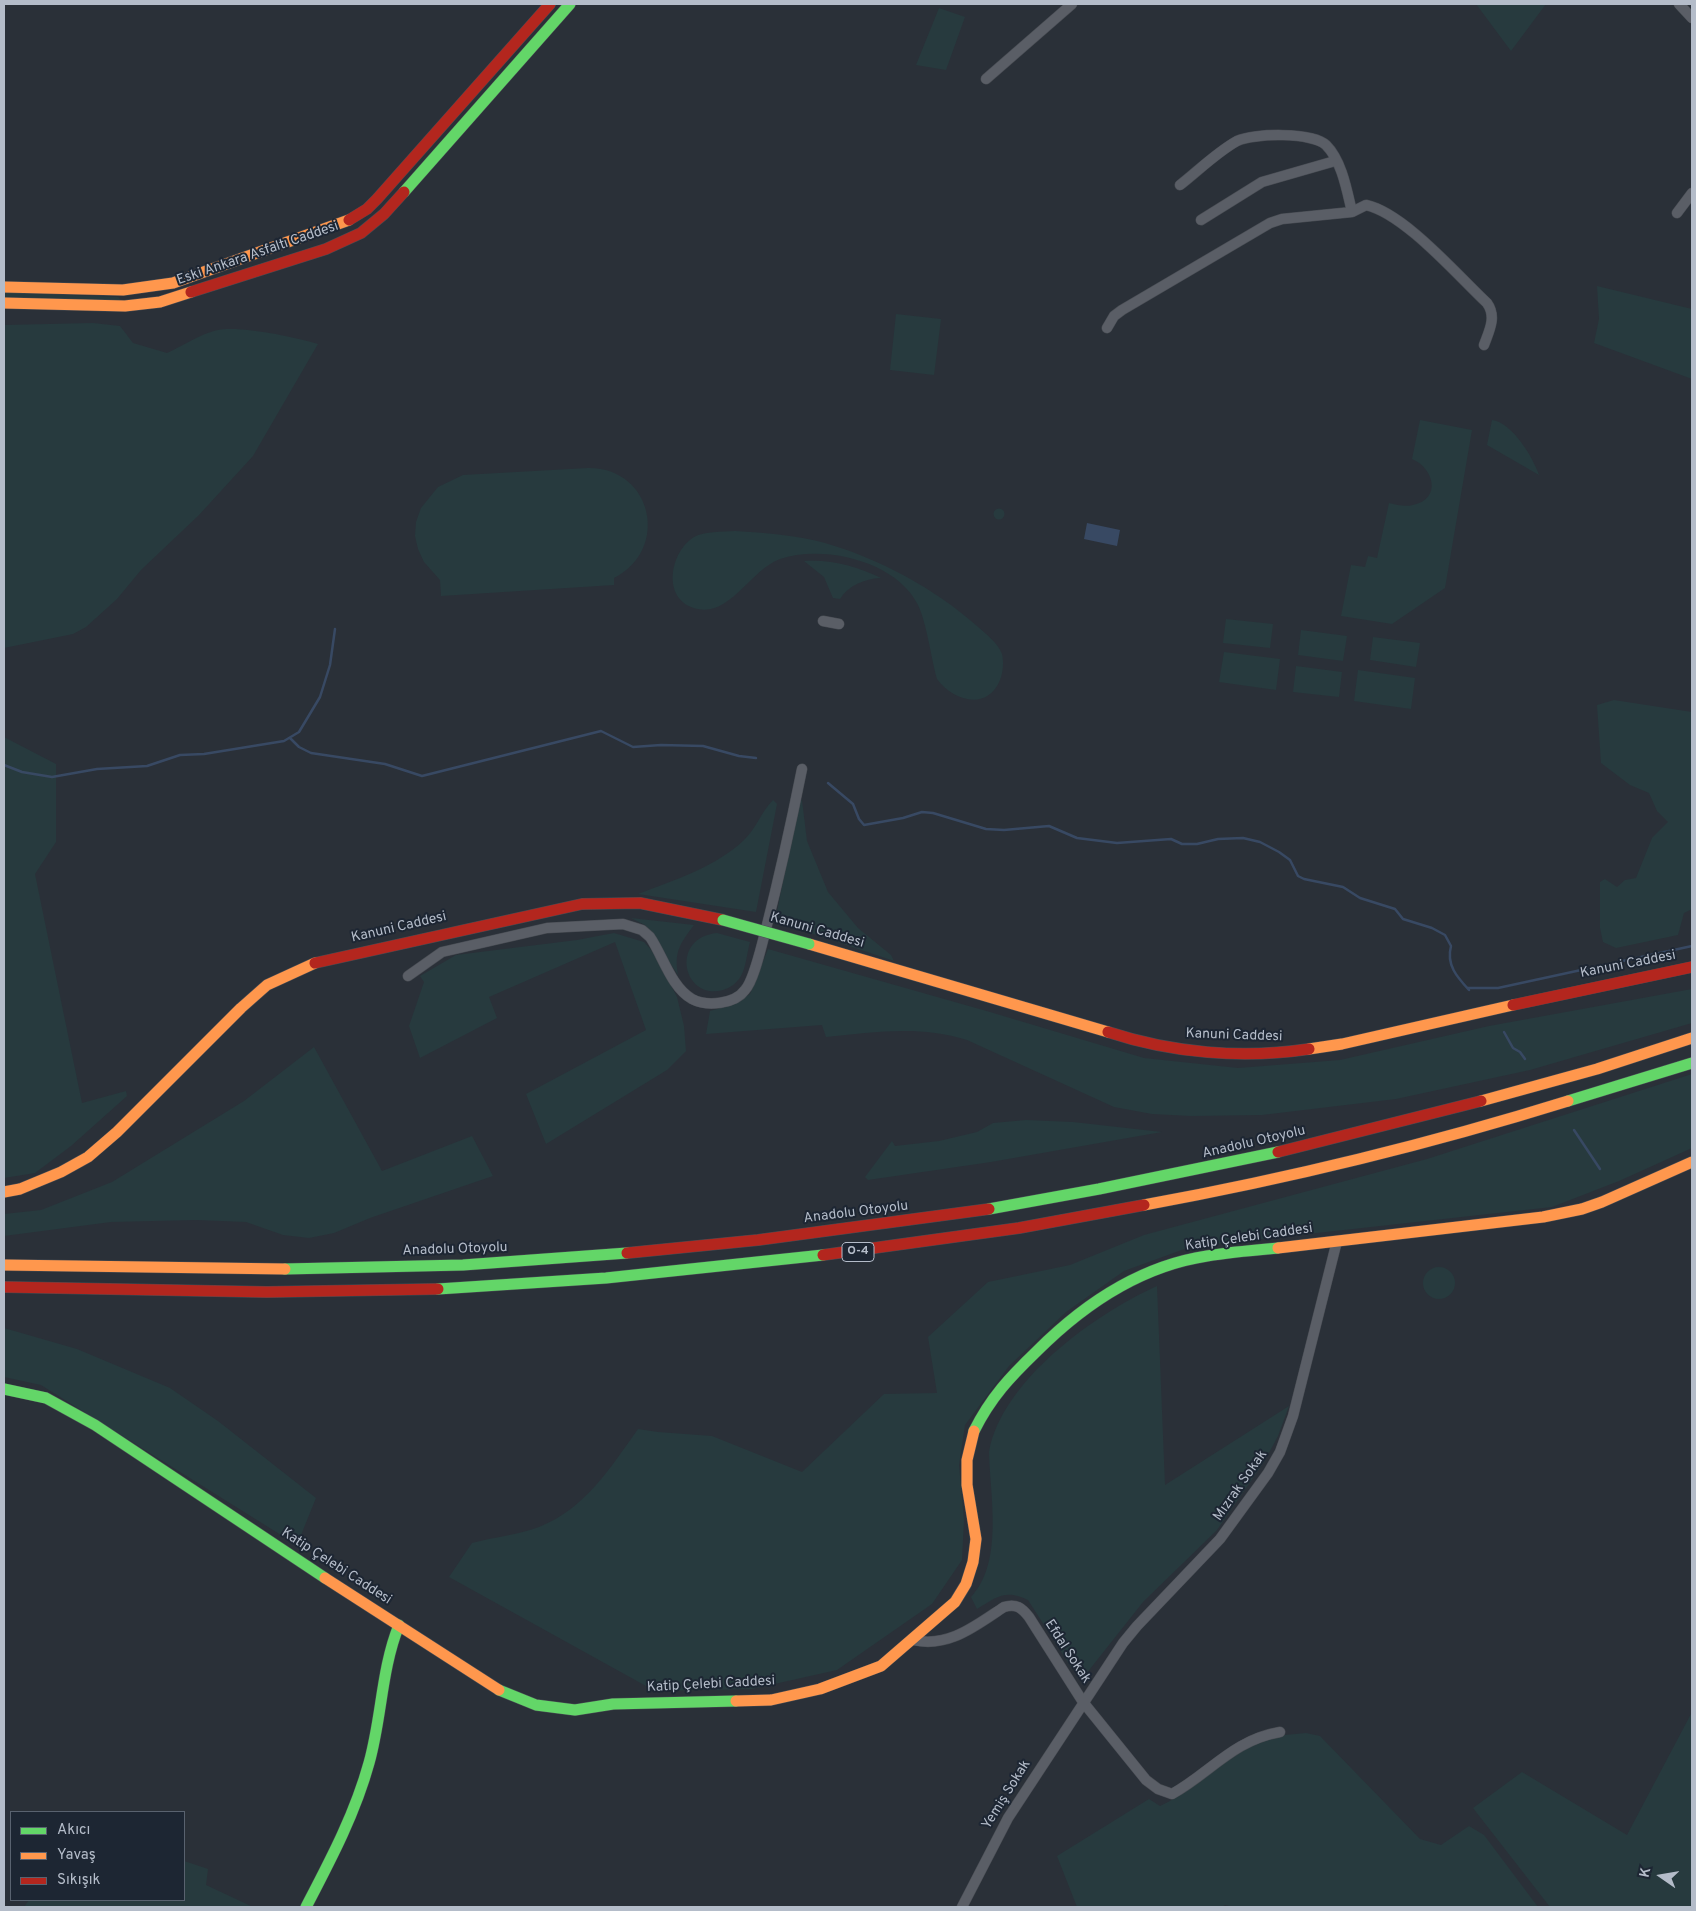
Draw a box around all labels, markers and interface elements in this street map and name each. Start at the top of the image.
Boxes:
street label: Eski Ankara Asfaltı Caddesi [175,218,341,290]
street label: Kanuni Caddesi [350,909,448,947]
street label: Kanuni Caddesi [768,910,866,952]
street label: Kanuni Caddesi [1579,947,1677,983]
street label: Kanuni Caddesi [1185,1026,1283,1046]
street label: Anadolu Otoyolu [1201,1123,1307,1163]
street label: Anadolu Otoyolu [803,1198,909,1228]
street label: Katip Çelebi Caddesi [1184,1221,1314,1255]
street label: Anadolu Otoyolu [402,1240,508,1260]
road number: O-4 [842,1242,874,1262]
street label: Mızrak Sokak [1210,1447,1272,1525]
street label: Katip Çelebi Caddesi [278,1525,394,1609]
street label: Efdal Sokak [1040,1617,1094,1687]
street label: Katip Çelebi Caddesi [646,1673,776,1697]
street label: Yemiş Sokak [979,1757,1035,1833]
legend [10,1811,185,1901]
text: Akıcı [57,1821,90,1840]
text: Yavaş [57,1846,96,1865]
north arrow [1636,1851,1686,1901]
text: K [1636,1866,1655,1879]
text: Sıkışık [57,1871,101,1890]

